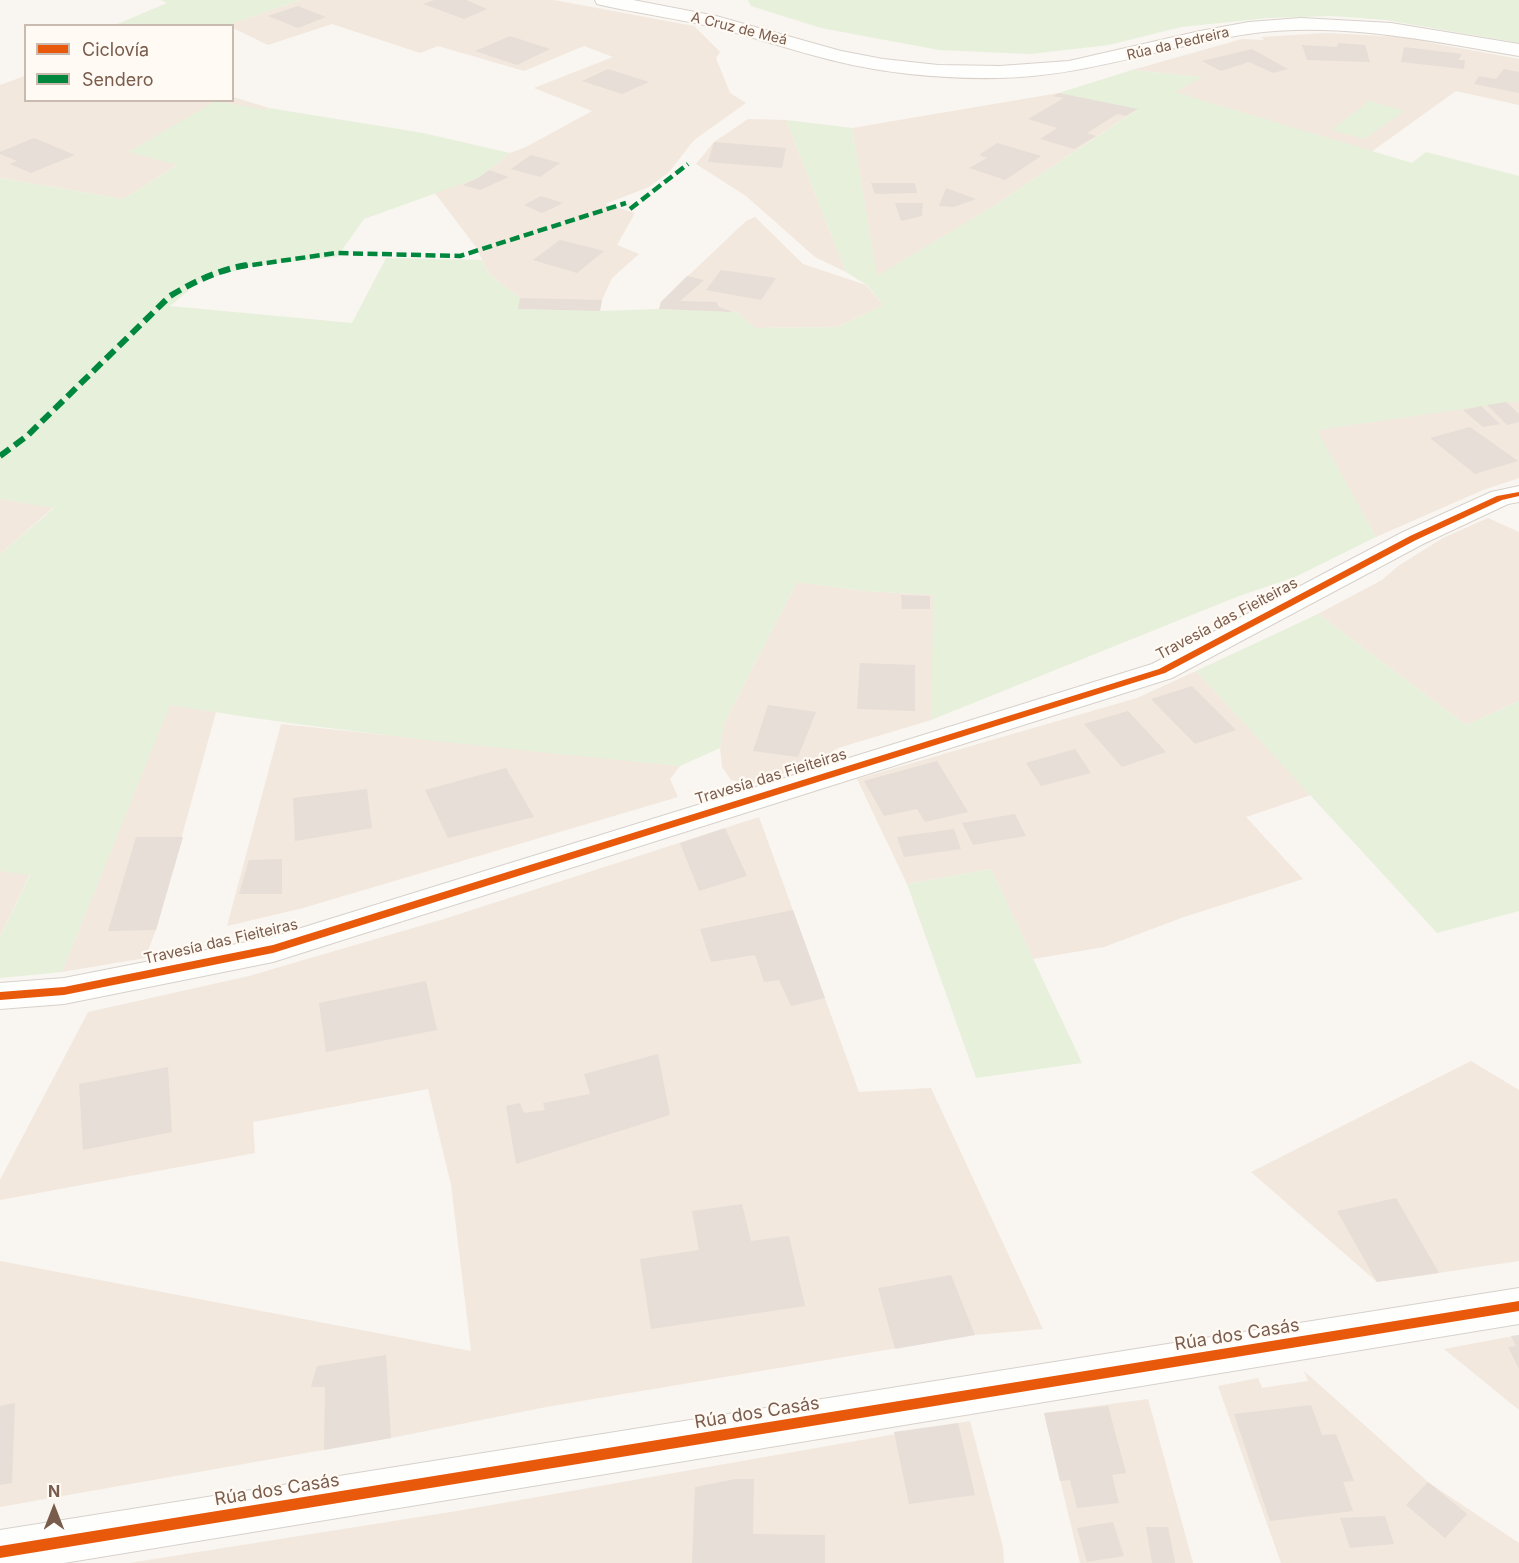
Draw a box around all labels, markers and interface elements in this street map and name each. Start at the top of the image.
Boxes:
street label: A Cruz de Meá [689,9,789,49]
legend [24,24,234,102]
street label: Rúa da Pedreira [1125,24,1231,64]
text: Ciclovía [82,39,149,60]
text: Sendero [82,69,153,90]
street label: Travesía das Fieiteiras [1153,574,1301,664]
street label: Travesía das Fieiteiras [693,745,849,809]
street label: Travesía das Fieiteiras [142,916,300,968]
street label: Rúa dos Casás [1173,1314,1301,1356]
street label: Rúa dos Casás [693,1392,821,1434]
street label: Rúa dos Casás [213,1469,341,1511]
north arrow [24,1479,84,1539]
text: N [48,1481,60,1501]

